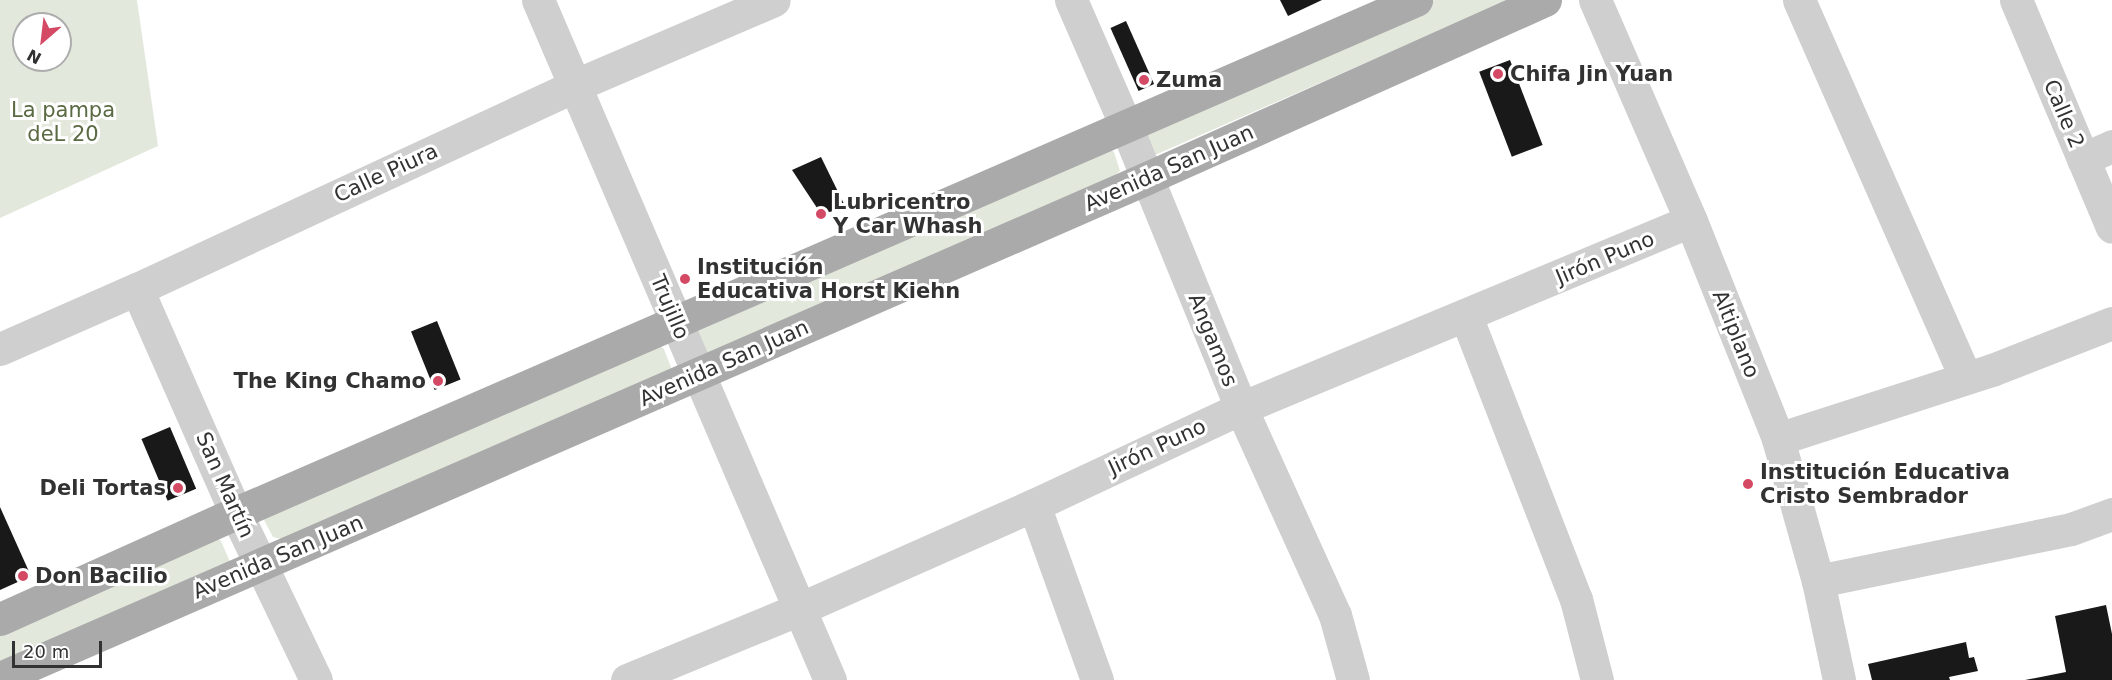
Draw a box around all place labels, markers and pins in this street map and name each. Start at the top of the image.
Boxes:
place label: Chifa Jin Yuan [1510,61,1673,87]
place label: Zuma [1156,67,1222,93]
marker: Chifa Jin Yuan [1491,67,1505,81]
marker: Zuma [1137,73,1151,87]
place label: Lubricentro Y Car Whash [833,189,983,239]
marker: Lubricentro Y Car Whash [814,207,828,221]
place label: Institución Educativa Horst Kiehn [697,254,960,304]
marker: Institución Educativa Horst Kiehn [678,272,692,286]
place label: The King Chamo [234,368,426,394]
marker: The King Chamo [431,374,445,388]
place label: Institución Educativa Cristo Sembrador [1760,459,2010,509]
place label: Deli Tortas [40,475,166,501]
marker: Institución Educativa Cristo Sembrador [1741,477,1755,491]
marker: Deli Tortas [171,481,185,495]
place label: Don Bacilio [35,563,168,589]
marker: Don Bacilio [16,569,30,583]

